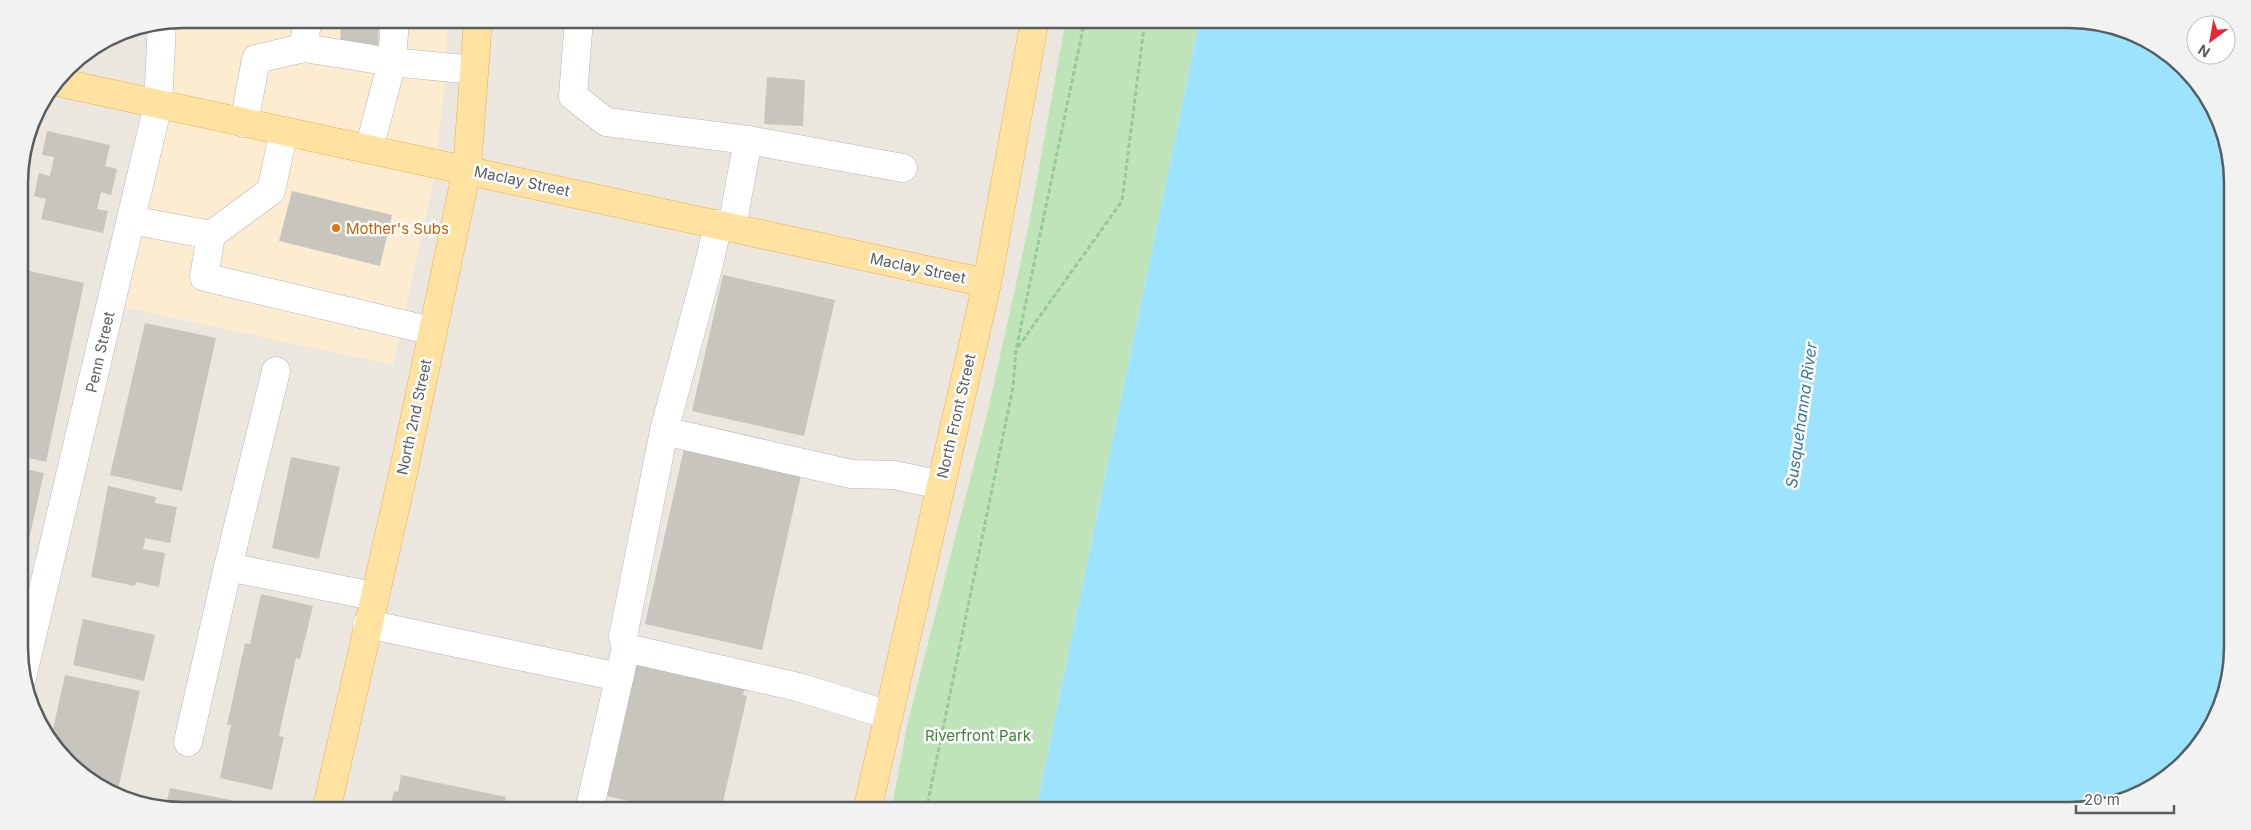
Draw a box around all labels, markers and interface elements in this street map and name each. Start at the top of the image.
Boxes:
north arrow [2186,15,2236,65]
text: N [2195,41,2213,61]
street label: Maclay Street [472,162,572,200]
place label: Mother's Subs [346,219,449,238]
marker: Mother's Subs [330,222,342,234]
street label: Maclay Street [868,249,968,287]
street label: Penn Street [81,310,119,394]
water label: Susquehanna River [1781,340,1821,489]
street label: North Front Street [932,352,980,480]
street label: North 2nd Street [392,357,436,477]
park label: Riverfront Park [925,726,1032,745]
scale bar [2076,782,2174,814]
text: 20 m [2084,790,2120,809]

